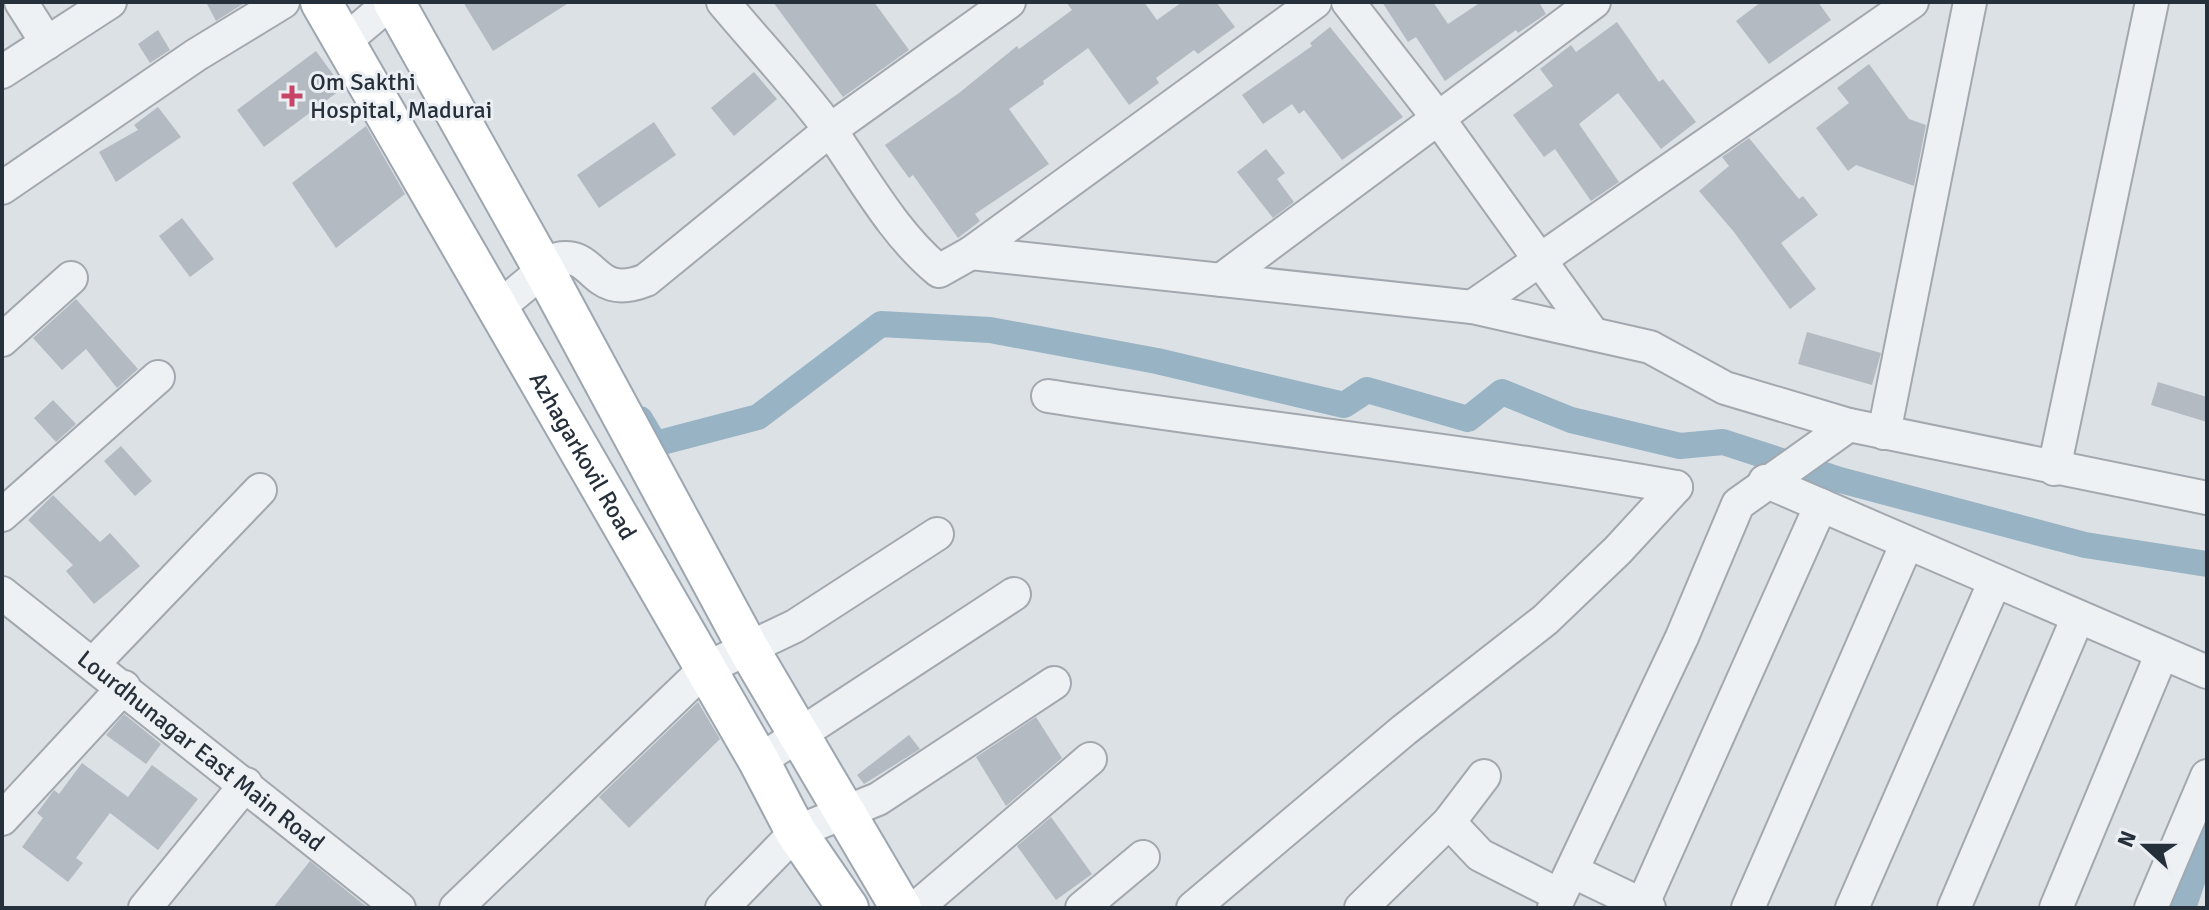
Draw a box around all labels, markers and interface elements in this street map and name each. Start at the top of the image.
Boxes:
place label: Om Sakthi Hospital, Madurai [310,67,492,125]
marker: Om Sakthi Hospital, Madurai [281,85,303,107]
street label: Azhagarkovil Road [523,367,643,545]
street label: Lourdhunagar East Main Road [71,644,331,858]
north arrow [2105,806,2185,886]
text: N [2111,827,2142,851]

